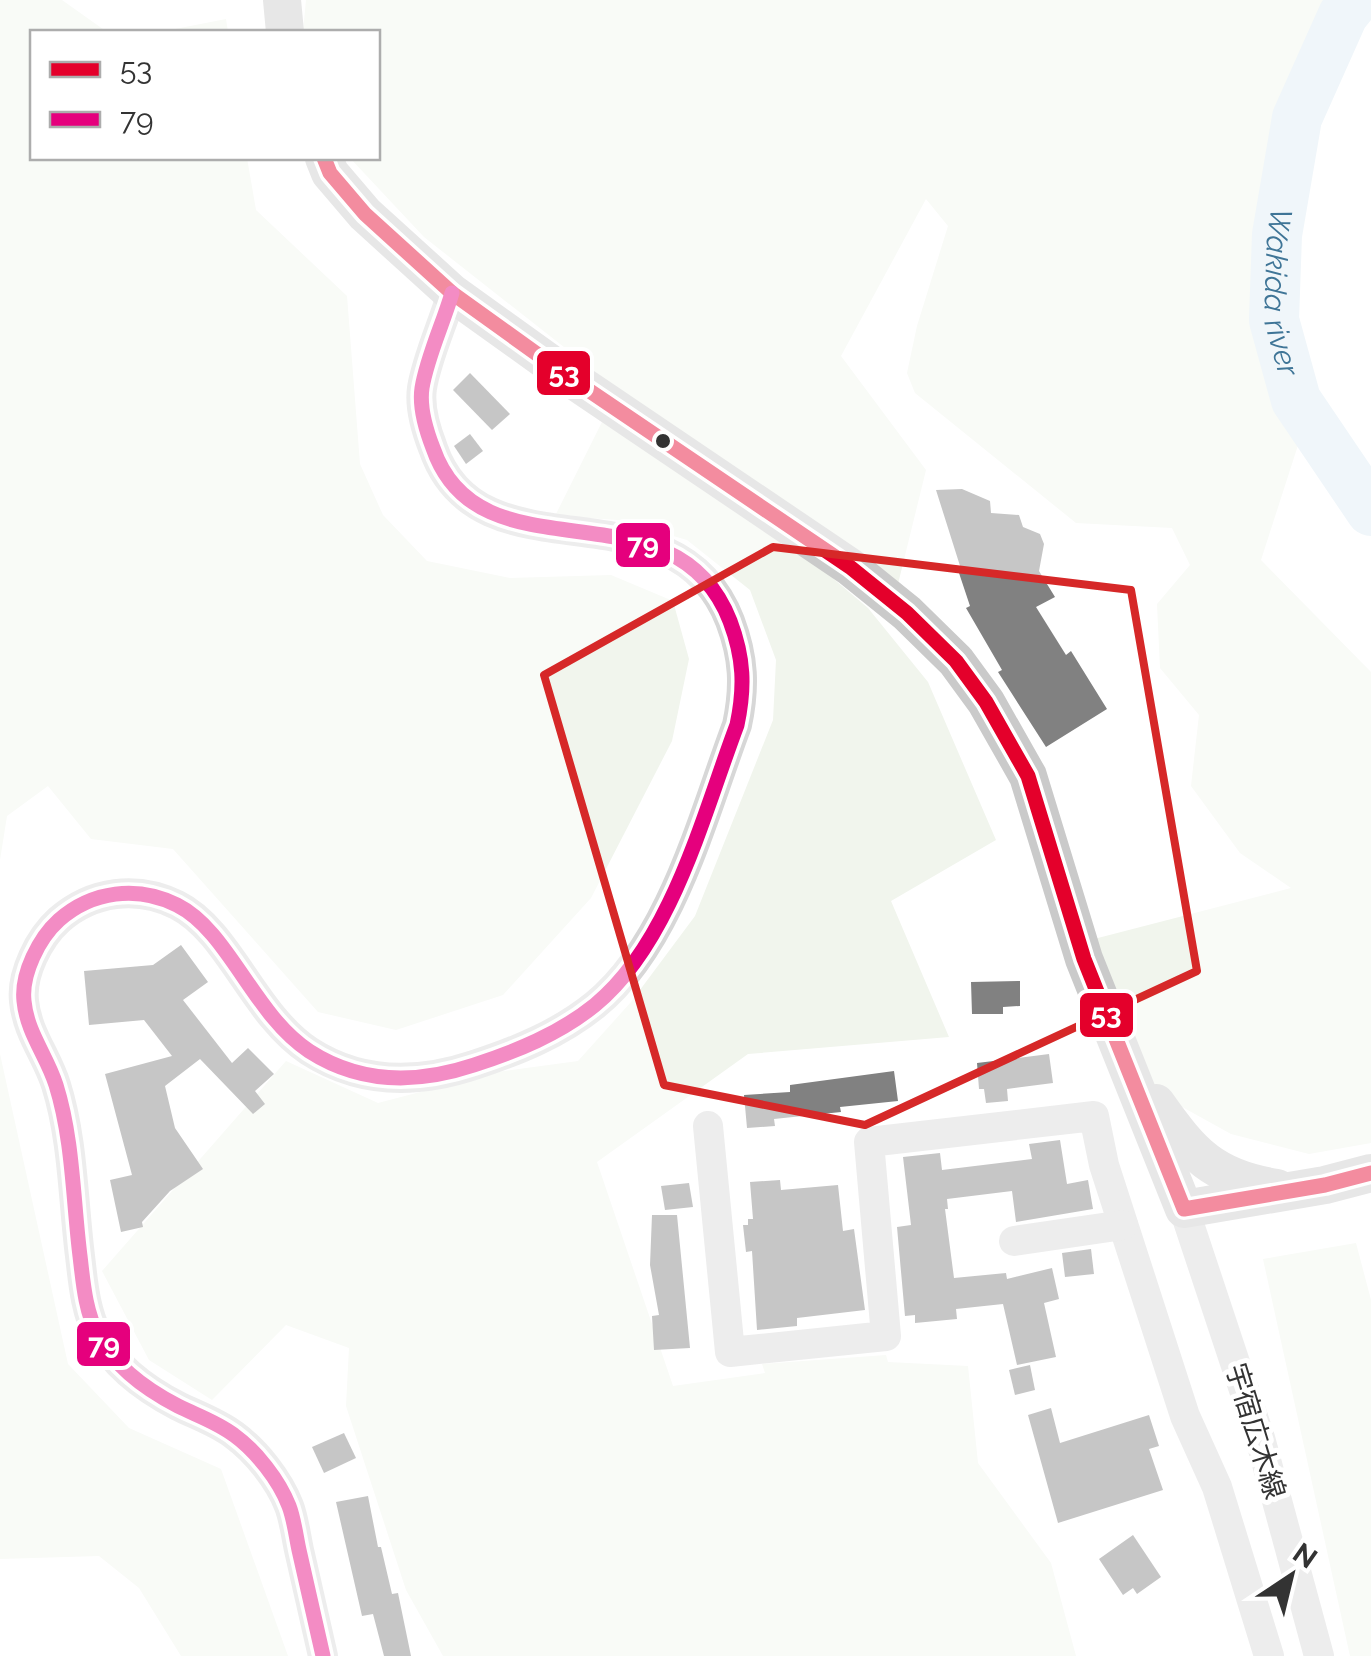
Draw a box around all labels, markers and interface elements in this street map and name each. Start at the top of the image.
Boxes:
legend [30,30,380,160]
text: 53 [120,52,152,87]
text: 79 [120,102,154,137]
water label: Wakida river [1257,205,1307,381]
line badge: 53 [535,349,592,397]
text: 53 [548,357,580,390]
unlabelled marker [653,431,673,451]
line badge: 79 [614,521,672,569]
text: 79 [627,528,659,561]
line badge: 53 [1078,991,1135,1039]
text: 53 [1090,998,1122,1031]
line badge: 79 [75,1320,132,1368]
text: 79 [88,1328,120,1361]
street label: 宇宿広木線 [1219,1359,1292,1503]
north arrow [1241,1526,1341,1626]
text: N [1287,1536,1323,1576]

